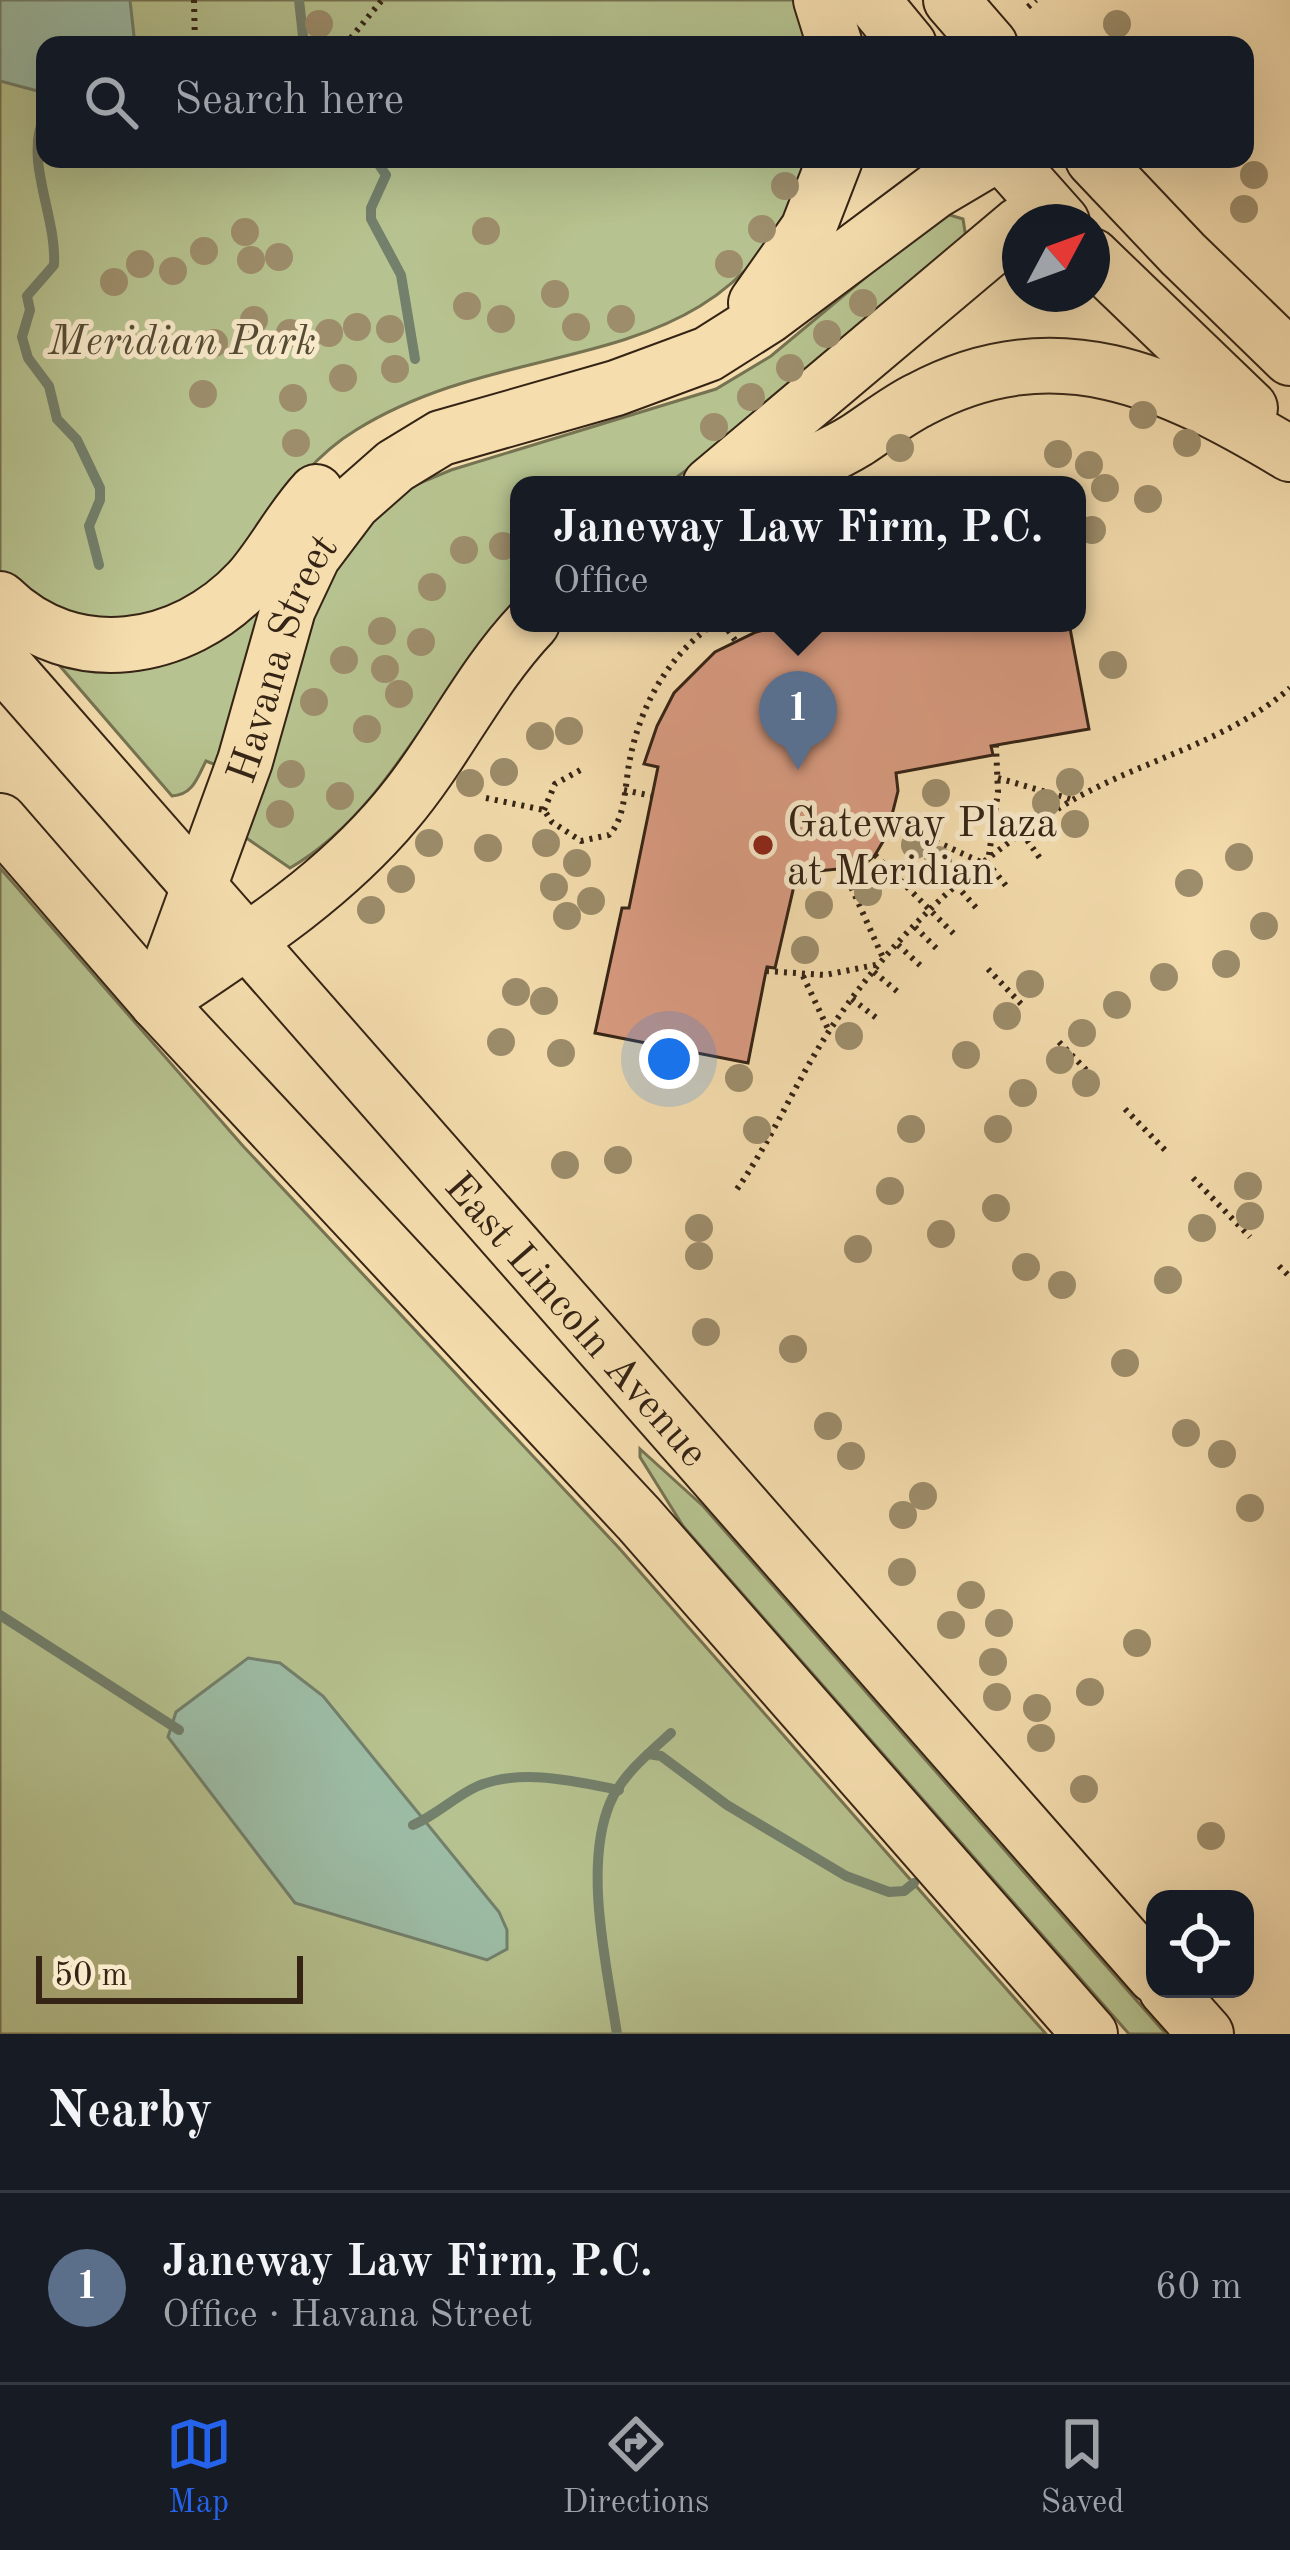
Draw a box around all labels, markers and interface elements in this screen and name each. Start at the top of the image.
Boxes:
search box [36,36,1254,168]
icon: search [78,69,144,135]
text: Search here [174,79,404,124]
north arrow [1002,204,1110,312]
park label: Meridian Park [47,322,316,364]
popup [510,476,1086,632]
text: Janeway Law Firm, P.C. [553,507,1043,552]
street label: Havana Street [222,527,347,789]
text: Office [553,562,649,601]
pin: 1 [759,671,837,770]
place label: Gateway Plaza at Meridian [787,804,1057,894]
marker: Gateway Plaza at Meridian [750,832,776,858]
your location [639,1029,699,1089]
street label: East Lincoln Avenue [435,1166,714,1476]
map controls [1146,1890,1254,1998]
button: locate [1146,1890,1254,1998]
scale bar [36,1950,303,2003]
text: 50 m [54,1960,128,1993]
text: Nearby [48,2087,213,2138]
text: Janeway Law Firm, P.C. [162,2241,653,2286]
text: 1 [76,2268,98,2307]
text: 60 m [1155,2268,1242,2307]
text: Office · Havana Street [162,2296,533,2335]
tab: Map [166,2411,232,2524]
tab: Directions [563,2411,709,2524]
tab: Saved [1040,2411,1124,2524]

